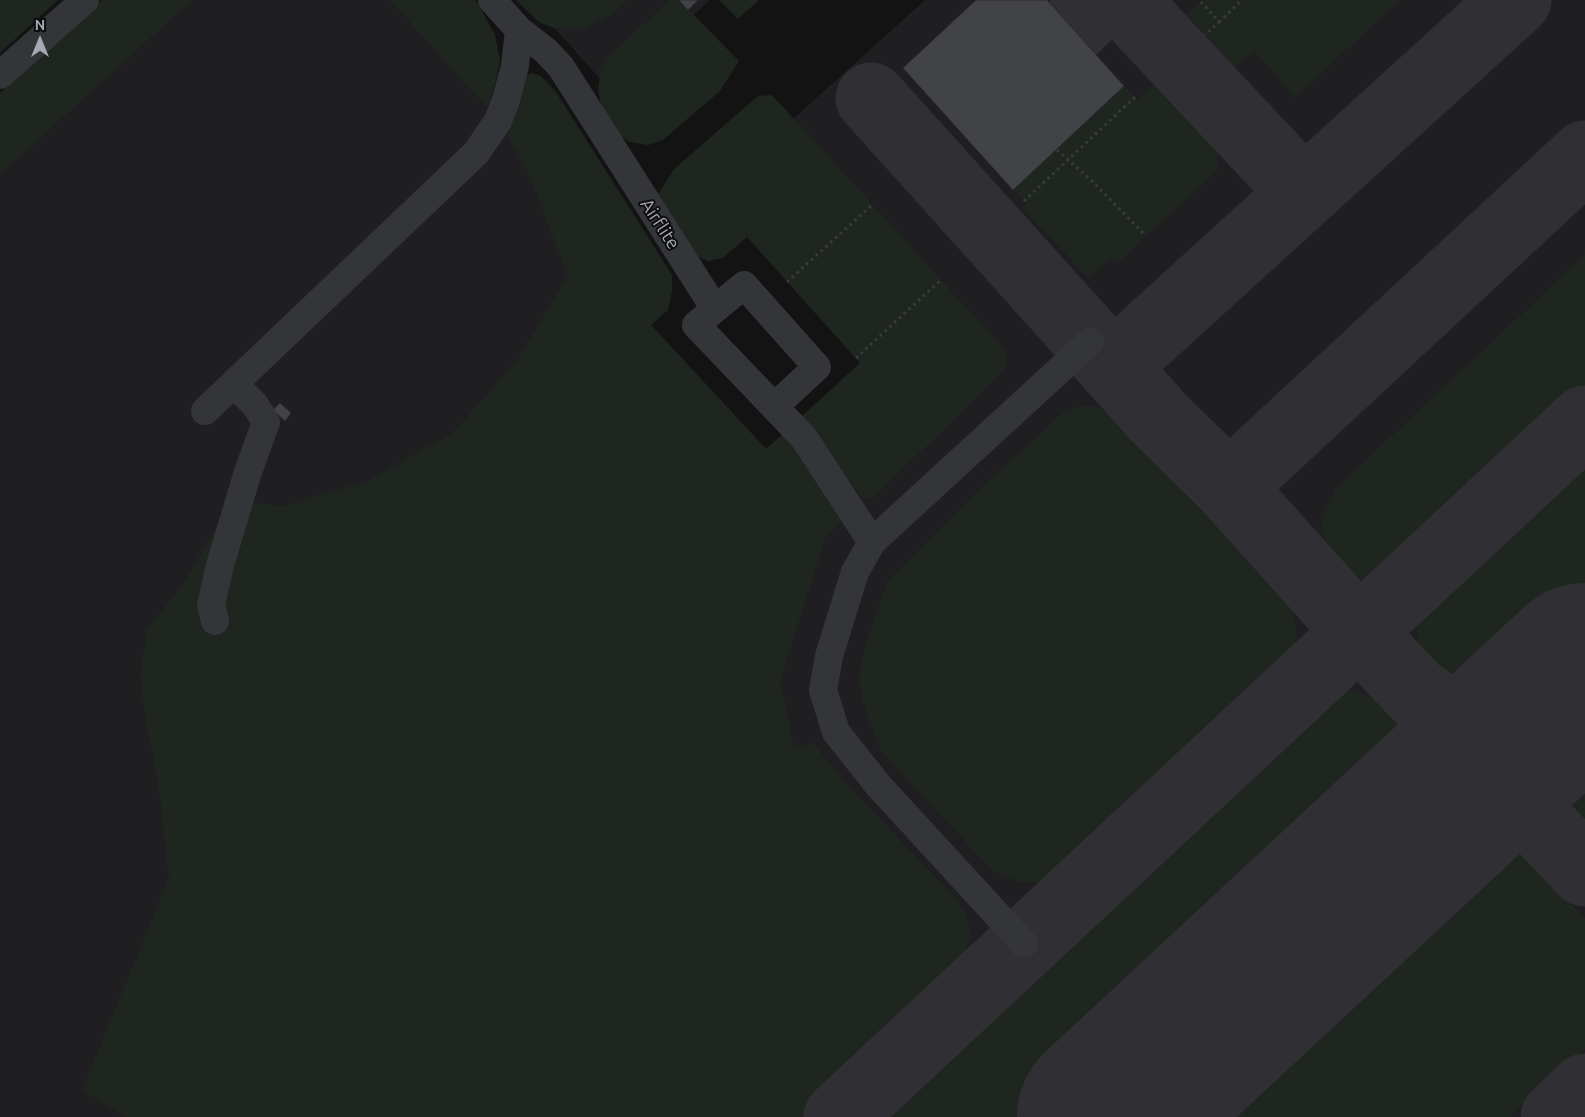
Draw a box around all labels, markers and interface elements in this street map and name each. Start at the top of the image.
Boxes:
north arrow [15,15,65,65]
text: N [35,17,45,33]
street label: Airflite [636,195,684,253]

